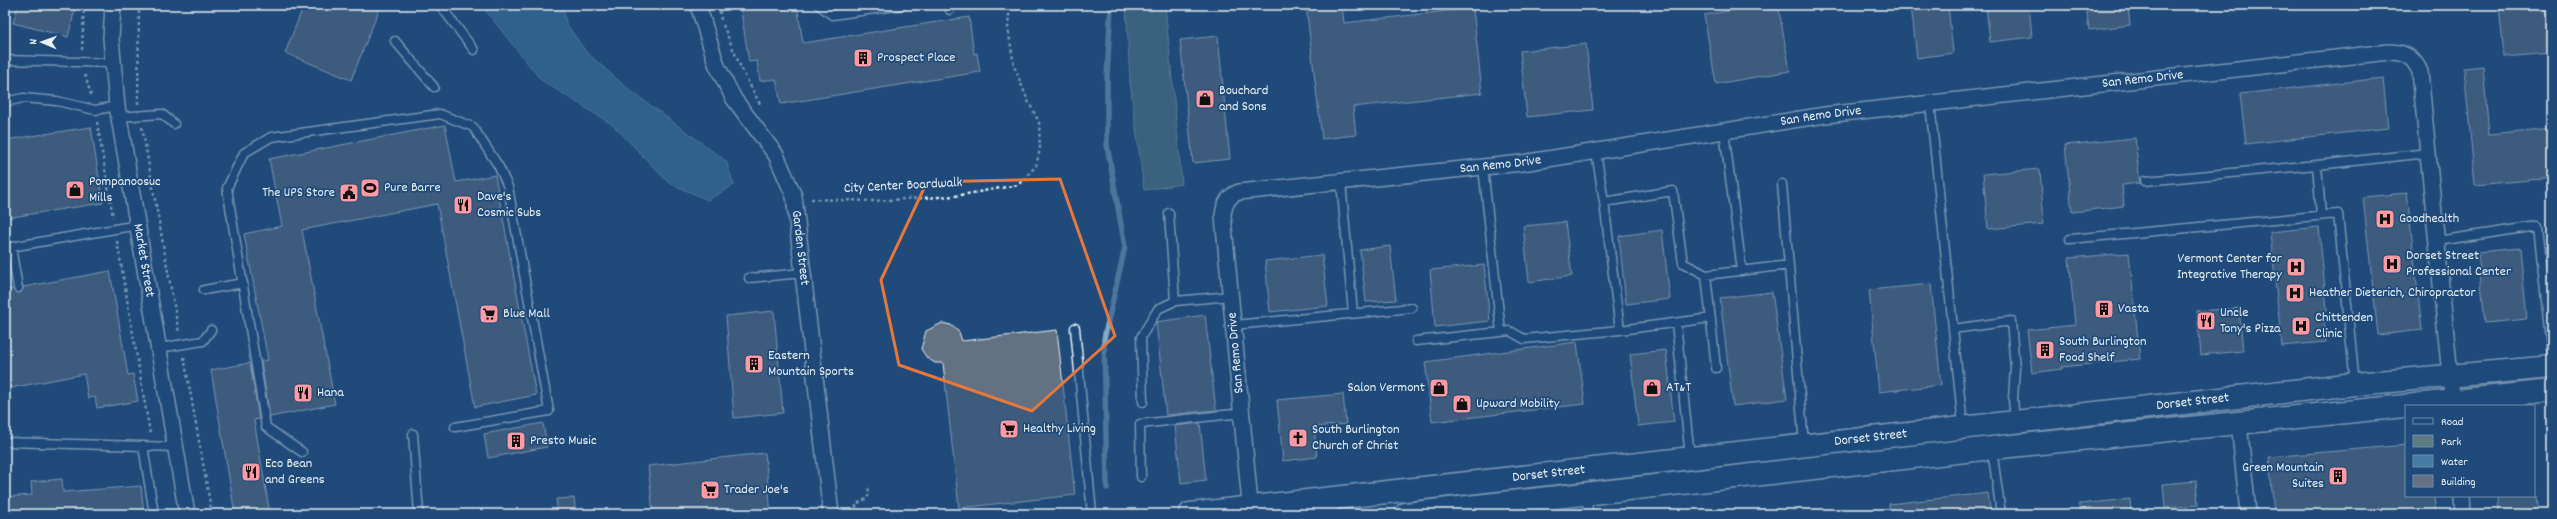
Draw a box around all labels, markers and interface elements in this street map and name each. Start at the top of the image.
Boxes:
north arrow [22,22,62,62]
text: N [26,38,42,45]
building icon: Prospect Place [852,47,874,69]
place label: Prospect Place [877,48,955,68]
street label: San Remo Drive [2101,65,2184,94]
place label: Bouchard and Sons [1219,81,1268,117]
shop icon: Bouchard and Sons [1194,88,1216,110]
street label: San Remo Drive [1779,101,1862,132]
street label: San Remo Drive [1459,150,1543,179]
place label: Pompanoosuc Mills [89,172,161,208]
street label: City Center Boardwalk [843,173,963,199]
sports icon: Pure Barre [359,177,381,199]
place label: Pure Barre [384,178,441,198]
shop icon: Pompanoosuc Mills [64,179,86,201]
public building icon: The UPS Store [338,182,360,204]
place label: The UPS Store [262,183,335,203]
place label: Dave's Cosmic Subs [477,187,541,223]
restaurant icon: Dave's Cosmic Subs [452,194,474,216]
hospital icon: Goodhealth [2374,208,2396,230]
street label: Garden Street [786,209,814,286]
place label: Goodhealth [2399,209,2459,229]
street label: Market Street [127,222,160,299]
place label: Dorset Street Professional Center [2406,246,2512,282]
place label: Vermont Center for Integrative Therapy [2177,249,2283,285]
hospital icon: Dorset Street Professional Center [2381,253,2403,275]
hospital icon: Vermont Center for Integrative Therapy [2285,256,2307,278]
hospital icon: Heather Dieterich, Chiropractor [2284,282,2306,304]
place label: Heather Dieterich, Chiropractor [2309,283,2477,303]
building icon: Vasta [2093,298,2115,320]
place label: Vasta [2118,299,2149,319]
supermarket icon: Blue Mall [478,303,500,325]
place label: Uncle Tony's Pizza [2220,303,2281,339]
place label: Blue Mall [503,304,550,324]
place label: Chittenden Clinic [2315,308,2373,344]
restaurant icon: Uncle Tony's Pizza [2195,310,2217,332]
street label: San Remo Drive [1222,312,1250,394]
hospital icon: Chittenden Clinic [2290,315,2312,337]
place label: South Burlington Food Shelf [2059,332,2146,368]
building icon: South Burlington Food Shelf [2034,339,2056,361]
place label: Eastern Mountain Sports [768,346,854,382]
building icon: Eastern Mountain Sports [743,353,765,375]
shop icon: Salon Vermont [1428,377,1450,399]
shop icon: AT&T [1641,377,1663,399]
place label: Salon Vermont [1347,378,1425,398]
place label: AT&T [1666,378,1691,398]
restaurant icon: Hana [292,382,314,404]
place label: Hana [317,383,344,403]
street label: Dorset Street [2155,388,2230,416]
shop icon: Upward Mobility [1451,393,1473,415]
place label: Upward Mobility [1476,394,1560,414]
legend [2405,405,2535,497]
text: Road [2441,414,2463,431]
supermarket icon: Healthy Living [998,418,1020,440]
place label: Healthy Living [1023,419,1096,439]
place label: South Burlington Church of Christ [1312,420,1399,456]
street label: Dorset Street [1833,424,1908,452]
church icon: South Burlington Church of Christ [1287,427,1309,449]
building icon: Presto Music [505,430,527,452]
place label: Presto Music [530,431,597,451]
text: Park [2441,434,2462,451]
place label: Eco Bean and Greens [265,454,325,490]
text: Water [2441,454,2468,471]
place label: Green Mountain Suites [2242,458,2324,494]
street label: Dorset Street [1511,460,1586,488]
restaurant icon: Eco Bean and Greens [240,461,262,483]
building icon: Green Mountain Suites [2327,465,2349,487]
text: Building [2441,474,2476,491]
supermarket icon: Trader Joe's [699,479,721,501]
place label: Trader Joe's [724,480,789,500]

